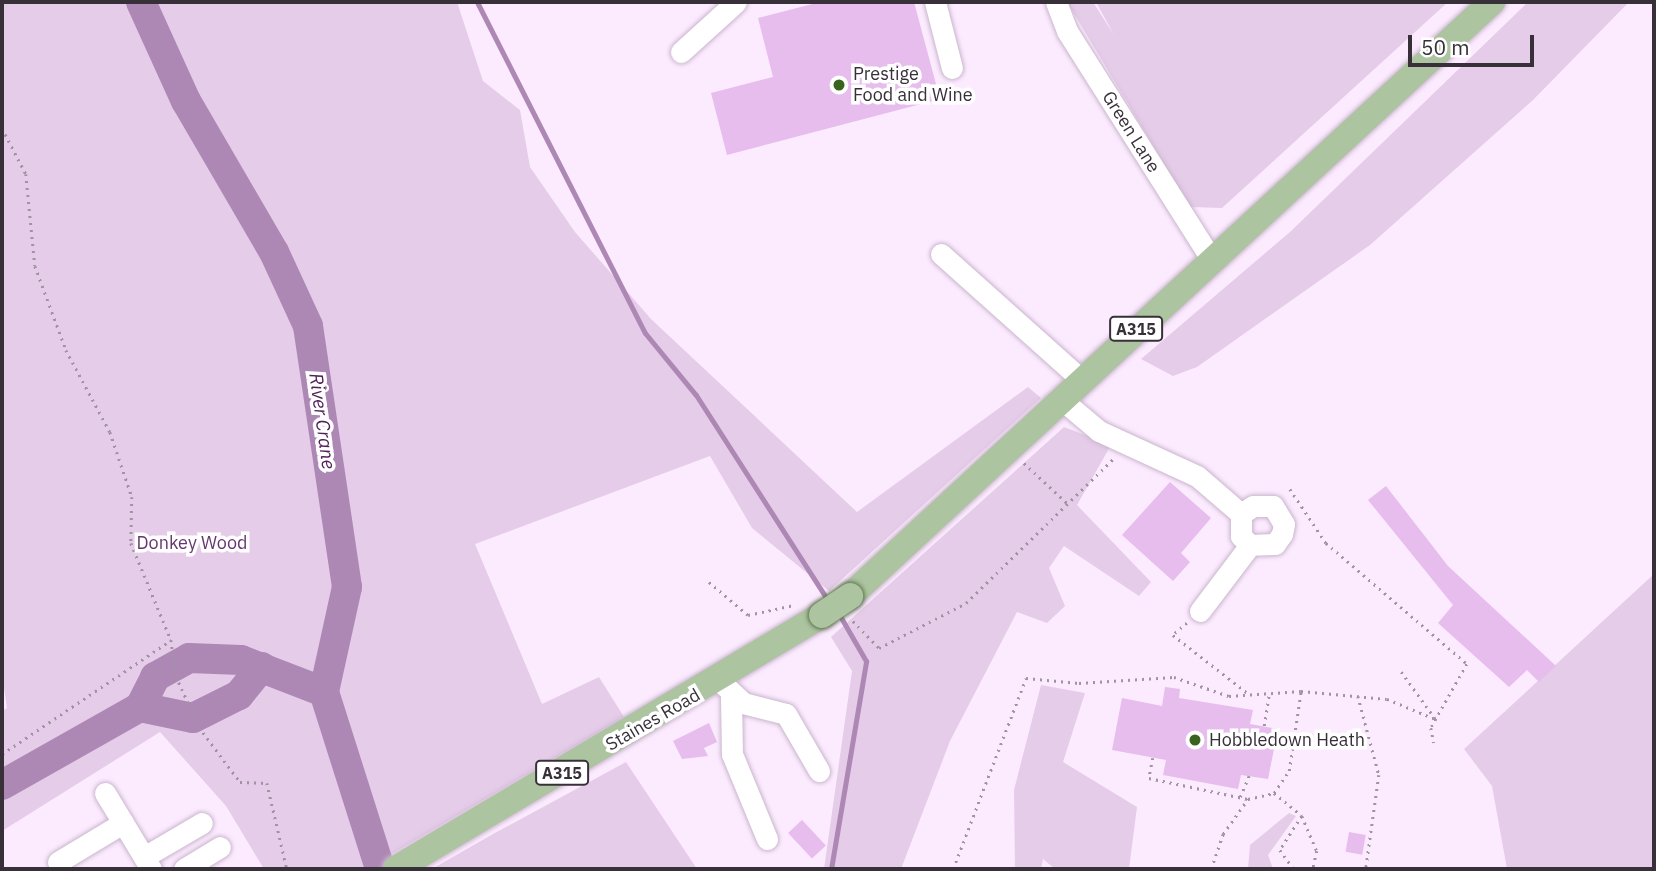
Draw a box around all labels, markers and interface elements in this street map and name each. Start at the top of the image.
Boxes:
scale bar [1411,21,1537,65]
text: 50 m [1421,33,1470,61]
place label: Prestige Food and Wine [853,64,973,106]
marker: Prestige Food and Wine [831,77,847,93]
street label: Green Lane [1097,87,1165,177]
road number: A315 [1108,316,1164,342]
water label: River Crane [304,372,340,470]
park label: Donkey Wood [137,532,247,554]
street label: Staines Road [602,684,704,756]
place label: Hobbledown Heath [1209,729,1365,751]
marker: Hobbledown Heath [1187,732,1203,748]
road number: A315 [534,760,590,786]

